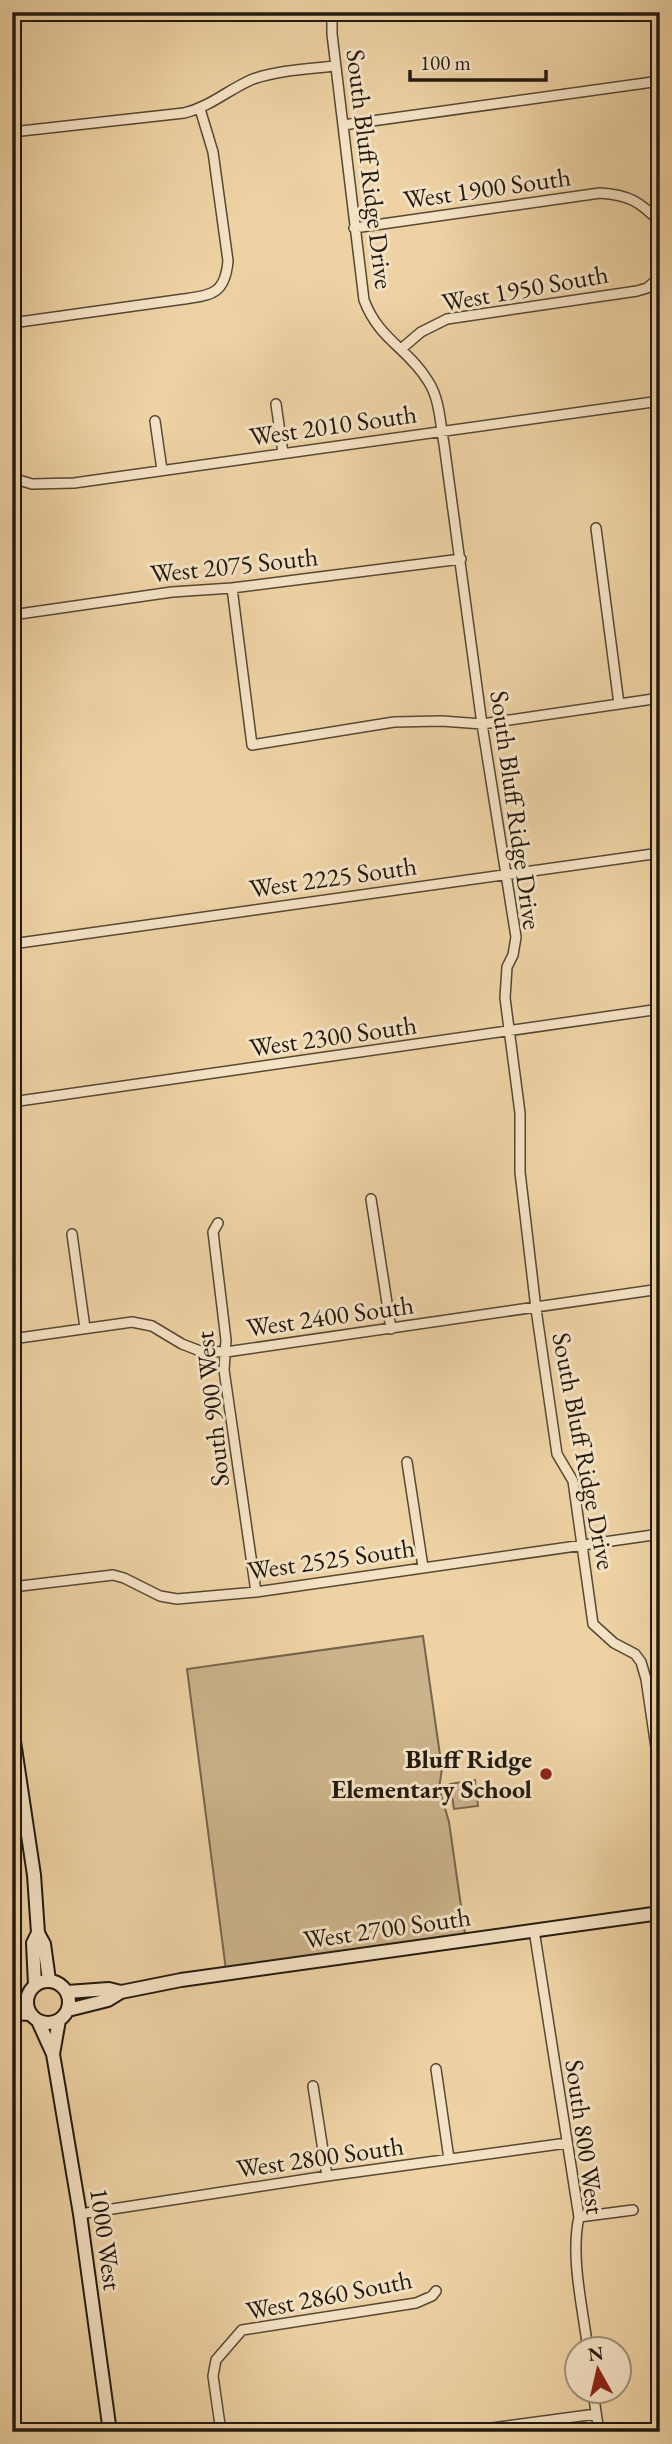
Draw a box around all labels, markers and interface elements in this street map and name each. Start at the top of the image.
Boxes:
scale bar [410,38,546,82]
street label: South Bluff Ridge Drive [338,47,402,291]
text: 100 m [420,49,471,76]
street label: West 1900 South [401,159,573,217]
street label: West 1950 South [439,257,611,319]
street label: West 2010 South [247,396,419,454]
street label: West 2075 South [148,539,320,591]
street label: South Bluff Ridge Drive [482,688,550,932]
street label: West 2225 South [247,848,419,906]
street label: West 2300 South [247,1007,419,1065]
street label: West 2400 South [244,1287,416,1345]
street label: South Bluff Ridge Drive [544,1329,624,1573]
street label: South 900 West [187,1330,237,1488]
street label: West 2525 South [245,1530,417,1588]
place label: Bluff Ridge Elementary School [331,1742,532,1806]
marker: Bluff Ridge Elementary School [538,1766,554,1782]
street label: West 2700 South [301,1899,473,1957]
street label: South 800 West [557,2057,613,2217]
street label: West 2800 South [234,2128,406,2186]
street label: 1000 West [82,2186,130,2292]
street label: West 2860 South [243,2262,415,2328]
north arrow [564,2336,634,2406]
text: N [586,2340,606,2367]

